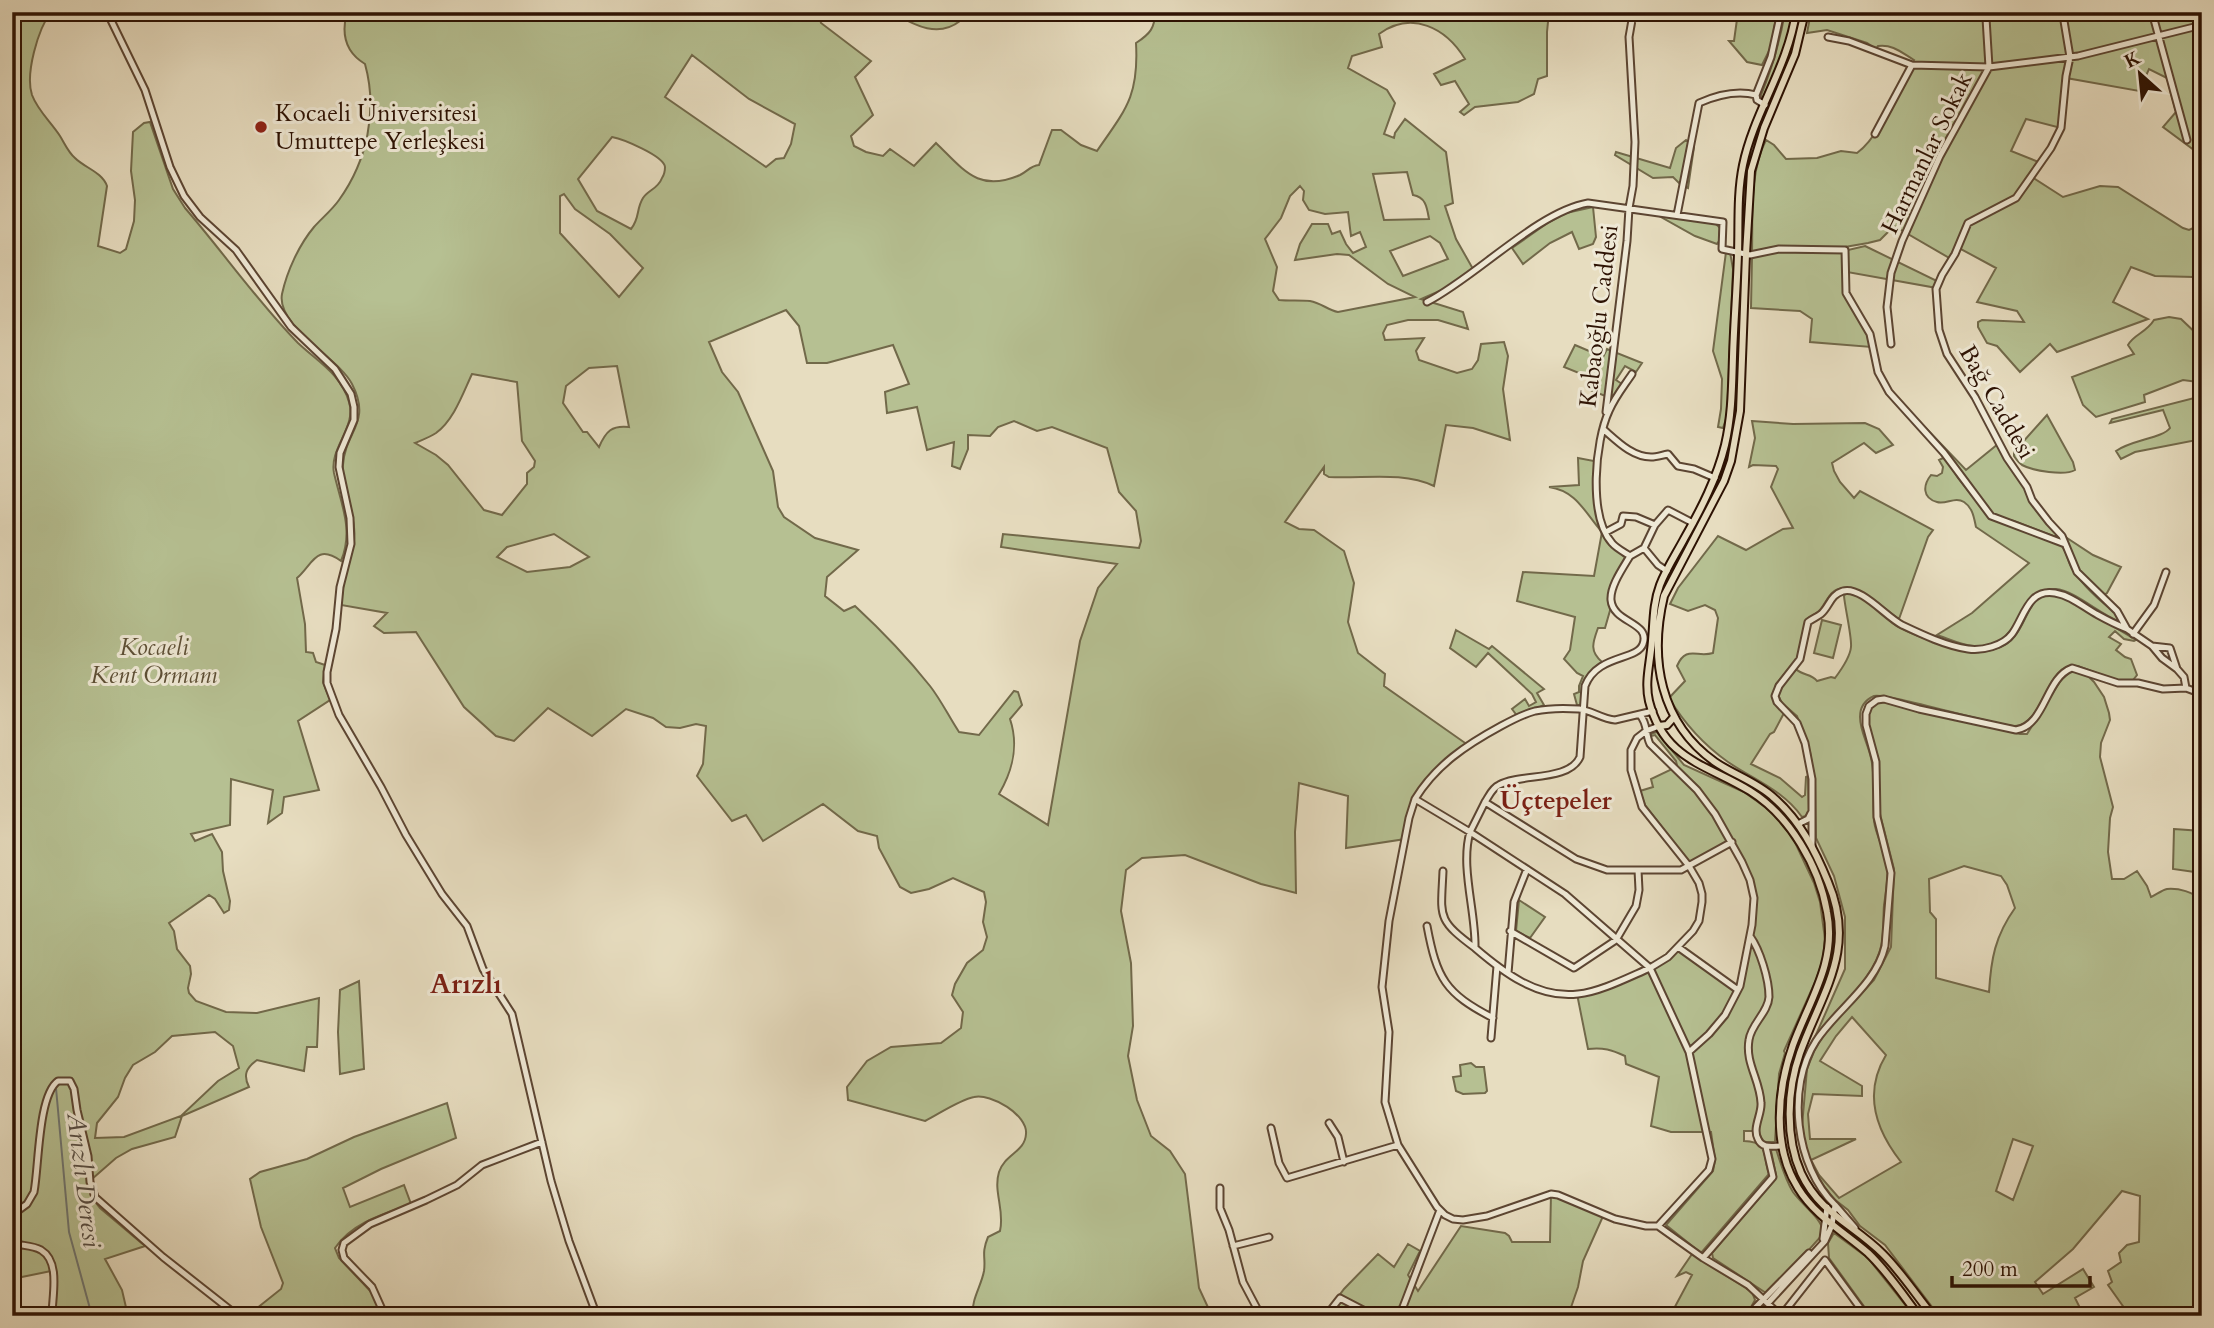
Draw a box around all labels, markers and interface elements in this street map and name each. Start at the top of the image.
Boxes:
north arrow [2106,38,2176,108]
text: K [2120,44,2146,75]
street label: Harmanlar Sokak [1874,66,1981,239]
place label: Kocaeli Üniversitesi Umuttepe Yerleşkesi [275,97,486,158]
marker: Kocaeli Üniversitesi Umuttepe Yerleşkesi [253,119,269,135]
street label: Kabaoğlu Caddesi [1571,223,1627,409]
street label: Bağ Caddesi [1951,339,2043,465]
park label: Kocaeli Kent Ormanı [91,631,218,692]
district label: Üçtepeler [1500,783,1613,818]
district label: Arızlı [430,965,502,1003]
water label: Arızlı Deresi [58,1109,110,1250]
scale bar [1952,1244,2090,1288]
text: 200 m [1962,1255,2018,1284]

